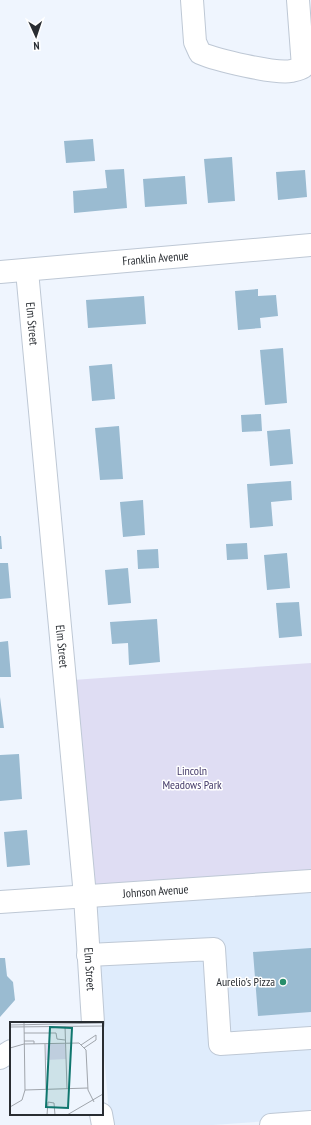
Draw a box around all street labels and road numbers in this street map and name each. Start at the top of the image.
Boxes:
street label: Franklin Avenue [122,248,189,268]
street label: Elm Street [23,302,42,347]
street label: Elm Street [53,624,72,669]
street label: Johnson Avenue [121,881,189,901]
street label: Elm Street [81,947,99,992]

